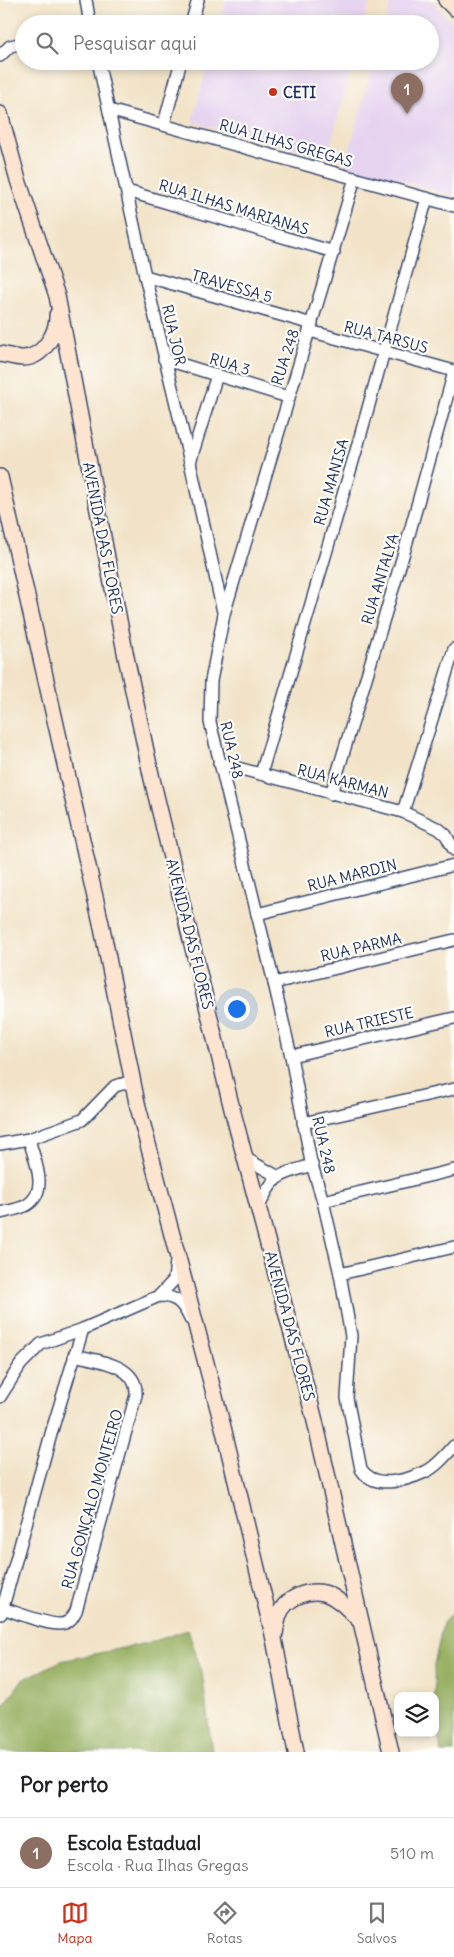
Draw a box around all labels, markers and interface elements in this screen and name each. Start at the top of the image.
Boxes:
search box [15,15,439,70]
icon: search [33,29,61,57]
text: Pesquisar aqui [73,31,197,55]
pin: 1 [391,73,423,114]
place label: CETI [283,83,316,102]
marker: CETI [267,86,279,98]
street label: RUA ILHAS GREGAS [217,115,355,171]
street label: RUA ILHAS MARIANAS [157,175,311,239]
street label: TRAVESSA 5 [189,265,275,307]
street label: RUA JOR [158,303,190,368]
street label: RUA TARSUS [342,317,430,357]
street label: RUA 248 [267,326,303,388]
street label: RUA 3 [207,349,253,379]
street label: RUA MANISA [310,436,353,528]
street label: AVENIDA DAS FLORES [79,460,127,616]
street label: RUA ANTALYA [357,531,403,627]
street label: RUA 248 [216,719,248,781]
street label: RUA KARMAN [295,760,391,802]
street label: RUA MARDIN [305,855,399,895]
street label: AVENIDA DAS FLORES [162,857,218,1011]
street label: RUA PARMA [319,928,404,966]
your location [224,996,250,1022]
street label: RUA TRIESTE [323,1003,415,1041]
street label: RUA 248 [308,1114,340,1176]
street label: AVENIDA DAS FLORES [261,1249,319,1403]
street label: RUA GONÇALO MONTEIRO [57,1407,127,1591]
map controls [394,1692,439,1737]
button: layers [394,1692,439,1737]
text: Por perto [20,1771,108,1798]
text: Escola Estadual [67,1831,201,1855]
text: 1 [33,1843,39,1863]
text: 510 m [390,1843,434,1863]
text: Escola · Rua Ilhas Gregas [67,1855,248,1875]
tab: Mapa [57,1899,92,1947]
tab: Rotas [207,1899,242,1947]
tab: Salvos [357,1899,397,1947]

